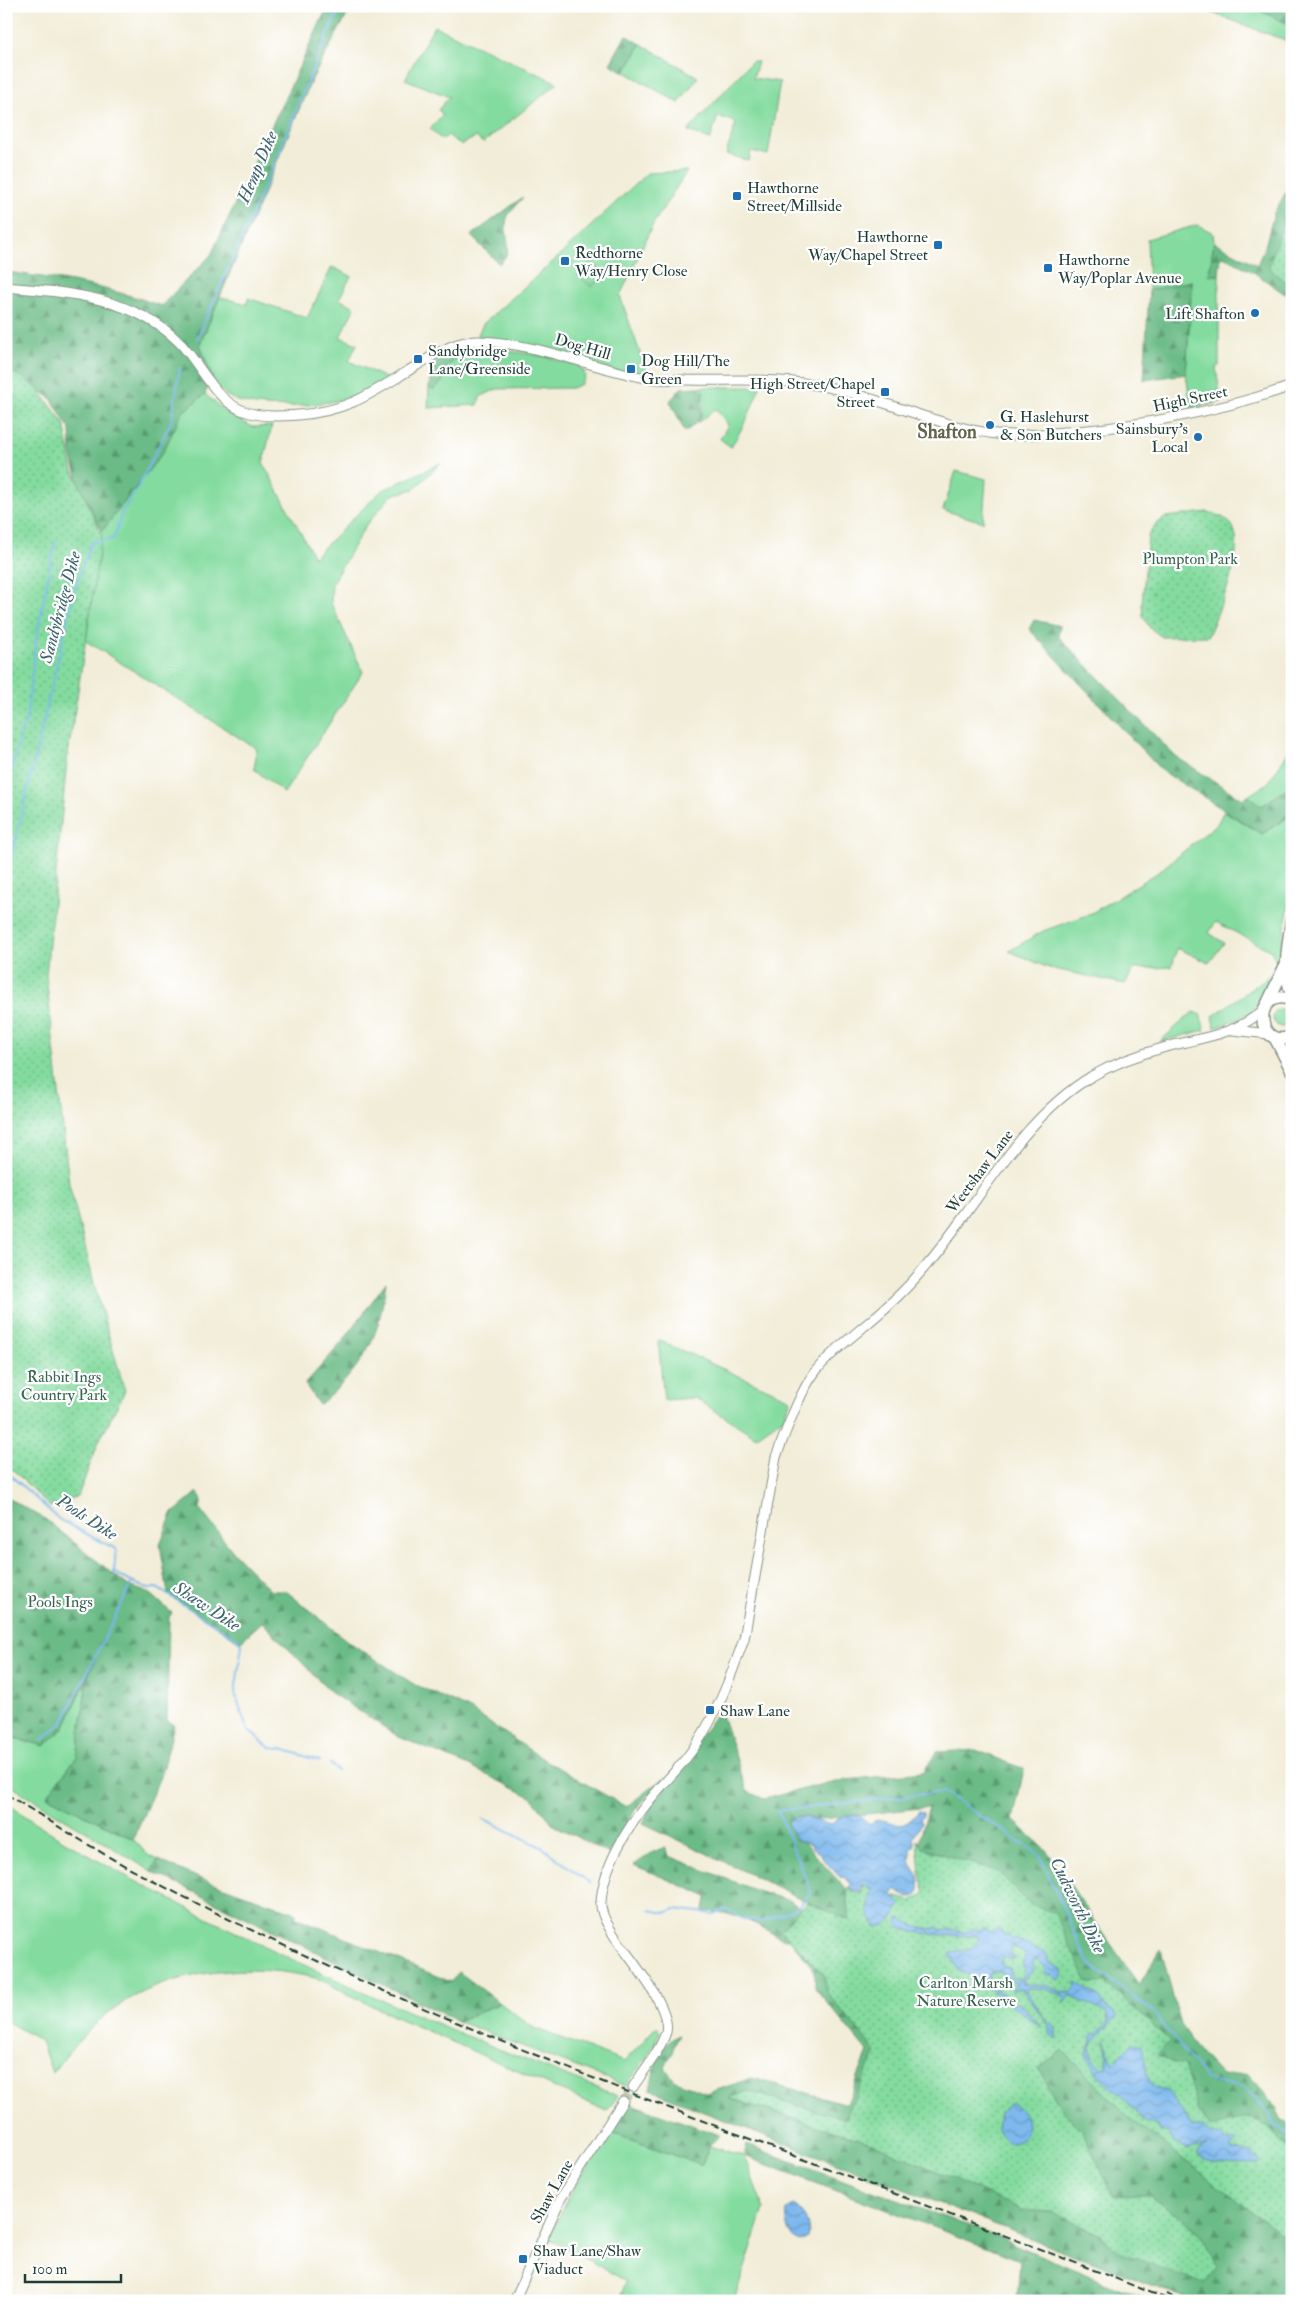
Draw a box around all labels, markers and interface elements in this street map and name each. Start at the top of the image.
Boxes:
water label: Hemp Dike [232,127,283,208]
place label: Hawthorne Street/Millside [747,178,842,216]
marker: Hawthorne Street/Millside [731,190,743,202]
place label: Hawthorne Way/Chapel Street [807,227,928,266]
marker: Hawthorne Way/Chapel Street [932,239,944,251]
place label: Redthorne Way/Henry Close [574,243,688,281]
place label: Hawthorne Way/Poplar Avenue [1057,250,1182,289]
marker: Redthorne Way/Henry Close [559,255,571,267]
marker: Hawthorne Way/Poplar Avenue [1042,262,1054,274]
place label: Lift Shafton [1165,304,1245,324]
marker: Lift Shafton [1249,307,1261,319]
street label: Dog Hill [552,329,613,365]
place label: Sandybridge Lane/Greenside [428,341,531,379]
place label: Dog Hill/The Green [641,351,730,389]
marker: Sandybridge Lane/Greenside [412,353,424,365]
marker: Dog Hill/The Green [625,363,637,375]
place label: High Street/Chapel Street [750,374,875,412]
street label: High Street [1151,381,1229,417]
marker: High Street/Chapel Street [879,386,891,398]
place label: G. Haslehurst & Son Butchers [1000,407,1102,445]
marker: G. Haslehurst & Son Butchers [984,419,996,431]
place label: Sainsbury's Local [1116,419,1188,457]
district label: Shafton [917,420,977,444]
marker: Sainsbury's Local [1192,431,1204,443]
water label: Sandybridge Dike [34,548,87,666]
park label: Plumpton Park [1142,549,1238,570]
street label: Weetshaw Lane [941,1125,1018,1218]
park label: Rabbit Ings Country Park [21,1367,108,1405]
water label: Pools Dike [51,1489,123,1546]
water label: Shaw Dike [168,1576,245,1637]
park label: Pools Ings [27,1592,93,1612]
place label: Shaw Lane [720,1701,790,1721]
marker: Shaw Lane [704,1704,716,1716]
water label: Cudworth Dike [1044,1853,1111,1958]
park label: Carlton Marsh Nature Reserve [916,1973,1016,2011]
street label: Shaw Lane [526,2156,578,2227]
place label: Shaw Lane/Shaw Viaduct [533,2241,642,2279]
scale bar [25,2252,121,2284]
marker: Shaw Lane/Shaw Viaduct [517,2253,529,2265]
text: 100 m [32,2260,68,2279]

